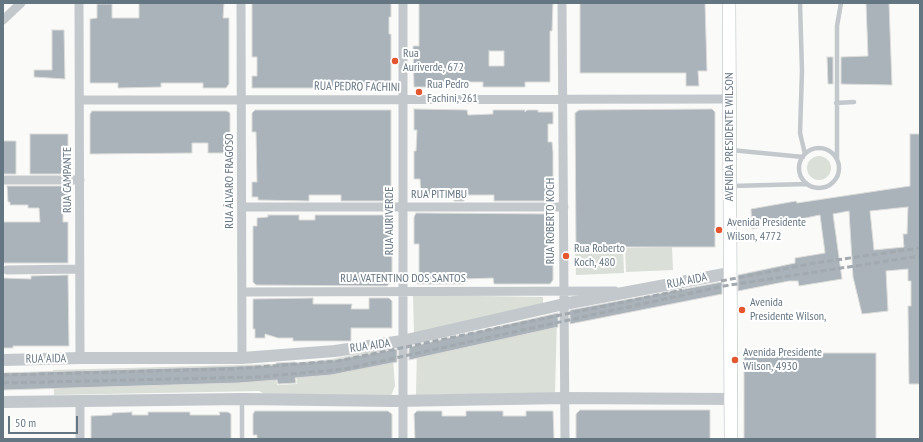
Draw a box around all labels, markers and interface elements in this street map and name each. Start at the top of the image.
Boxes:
place label: Rua Auriverde, 672 [403,47,464,75]
marker: Rua Auriverde, 672 [390,56,400,66]
street label: AVENIDA PRESIDENTE WILSON [723,73,737,201]
place label: Rua Pedro Fachini, 261 [427,78,478,106]
street label: RUA PEDRO FACHINI [314,79,400,95]
marker: Rua Pedro Fachini, 261 [414,87,424,97]
street label: RUA ÁLVARO FRAGOSO [223,133,237,229]
street label: RUA CAMPANTE [61,147,75,213]
street label: RUA ROBERTO KOCH [544,178,558,264]
street label: RUA AURIVERDE [383,187,397,255]
street label: RUA PITIMBU [411,188,467,202]
place label: Avenida Presidente Wilson, 4772 [727,216,806,244]
marker: Avenida Presidente Wilson, 4772 [714,225,724,235]
place label: Rua Roberto Koch, 480 [574,242,625,270]
marker: Rua Roberto Koch, 480 [561,251,571,261]
street label: RUA AIDA [666,270,708,292]
street label: RUA VATENTINO DOS SANTOS [340,272,466,286]
place label: Avenida Presidente Wilson, [750,296,826,324]
marker: Avenida Presidente Wilson, [737,305,747,315]
street label: RUA AIDA [349,336,391,356]
place label: Avenida Presidente Wilson, 4930 [743,346,822,374]
street label: RUA AIDA [26,351,66,367]
marker: Avenida Presidente Wilson, 4930 [730,355,740,365]
scale bar [10,408,80,434]
text: 50 m [15,415,36,430]

